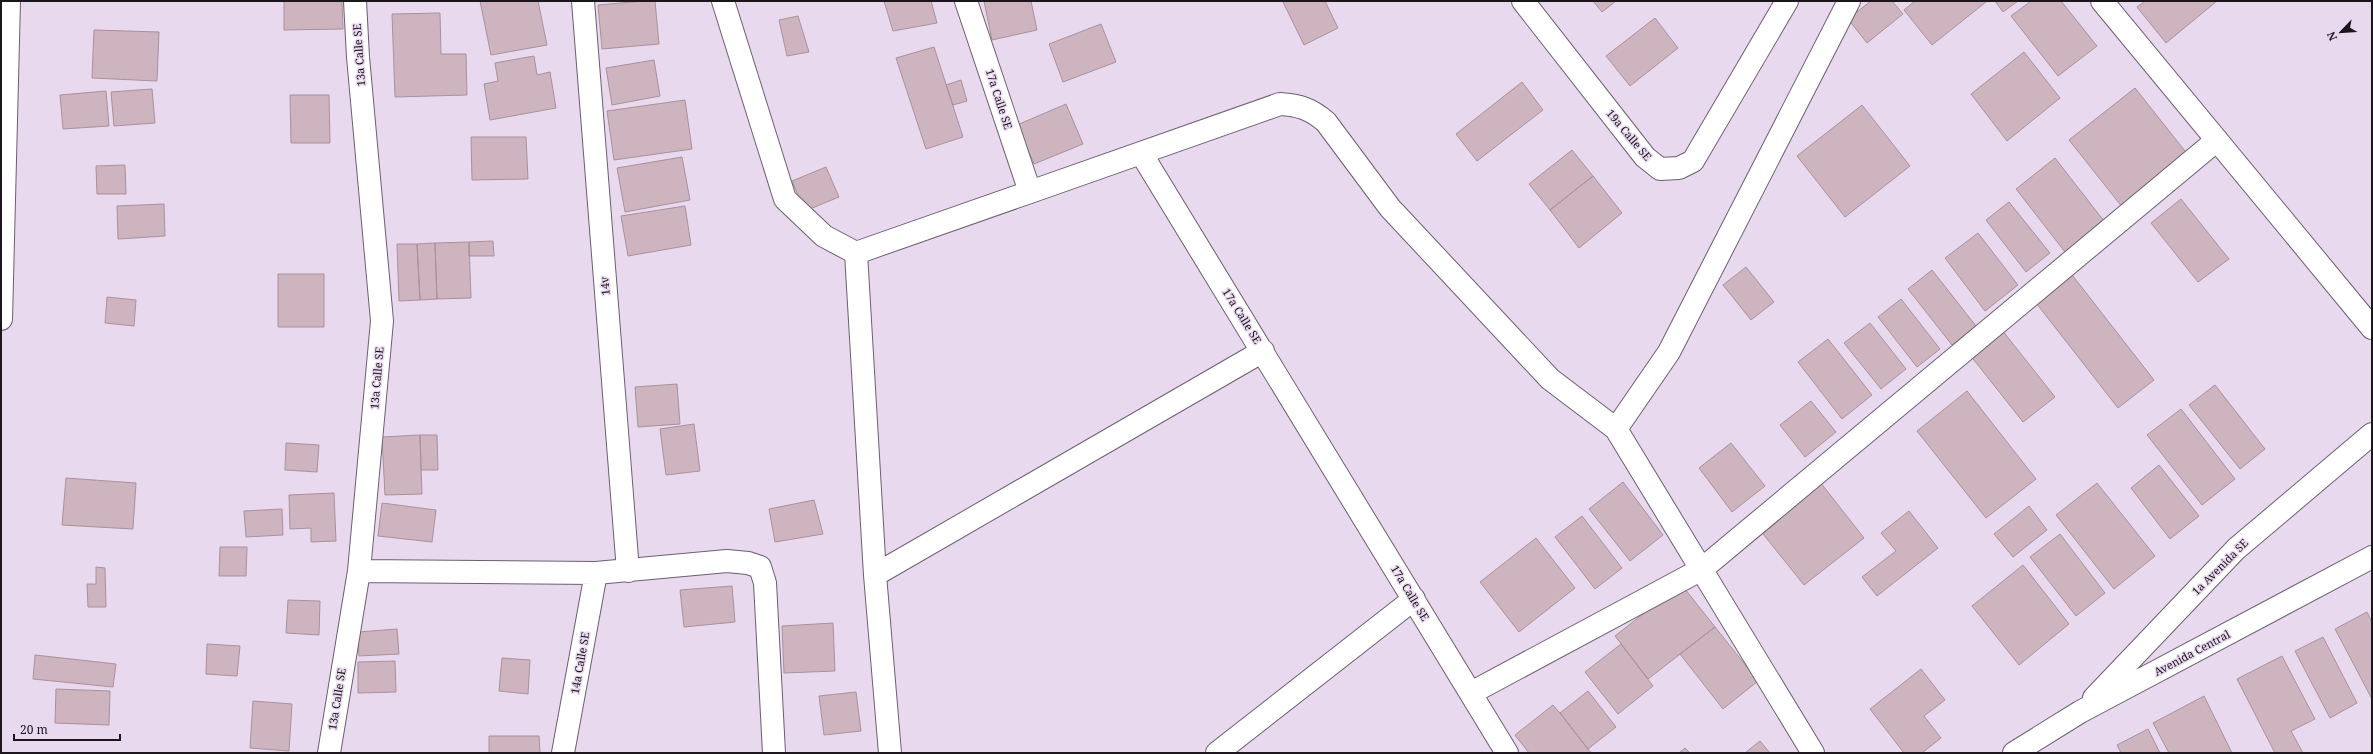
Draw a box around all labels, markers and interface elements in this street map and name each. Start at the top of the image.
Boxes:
north arrow [2321,12,2361,52]
street label: 13a Calle SE [349,23,368,87]
text: N [2323,29,2340,44]
street label: 17a Calle SE [983,67,1016,131]
street label: 19a Calle SE [1603,106,1655,164]
street label: 14v [596,275,613,296]
street label: 17a Calle SE [1219,285,1265,346]
street label: 13a Calle SE [366,346,387,410]
street label: 1a Avenida SE [2188,535,2251,598]
street label: 17a Calle SE [1388,562,1433,624]
street label: Avenida Central [2151,626,2233,679]
street label: 14a Calle SE [567,631,592,695]
street label: 13a Calle SE [324,667,349,731]
scale bar [14,716,120,742]
text: 20 m [20,721,48,738]

